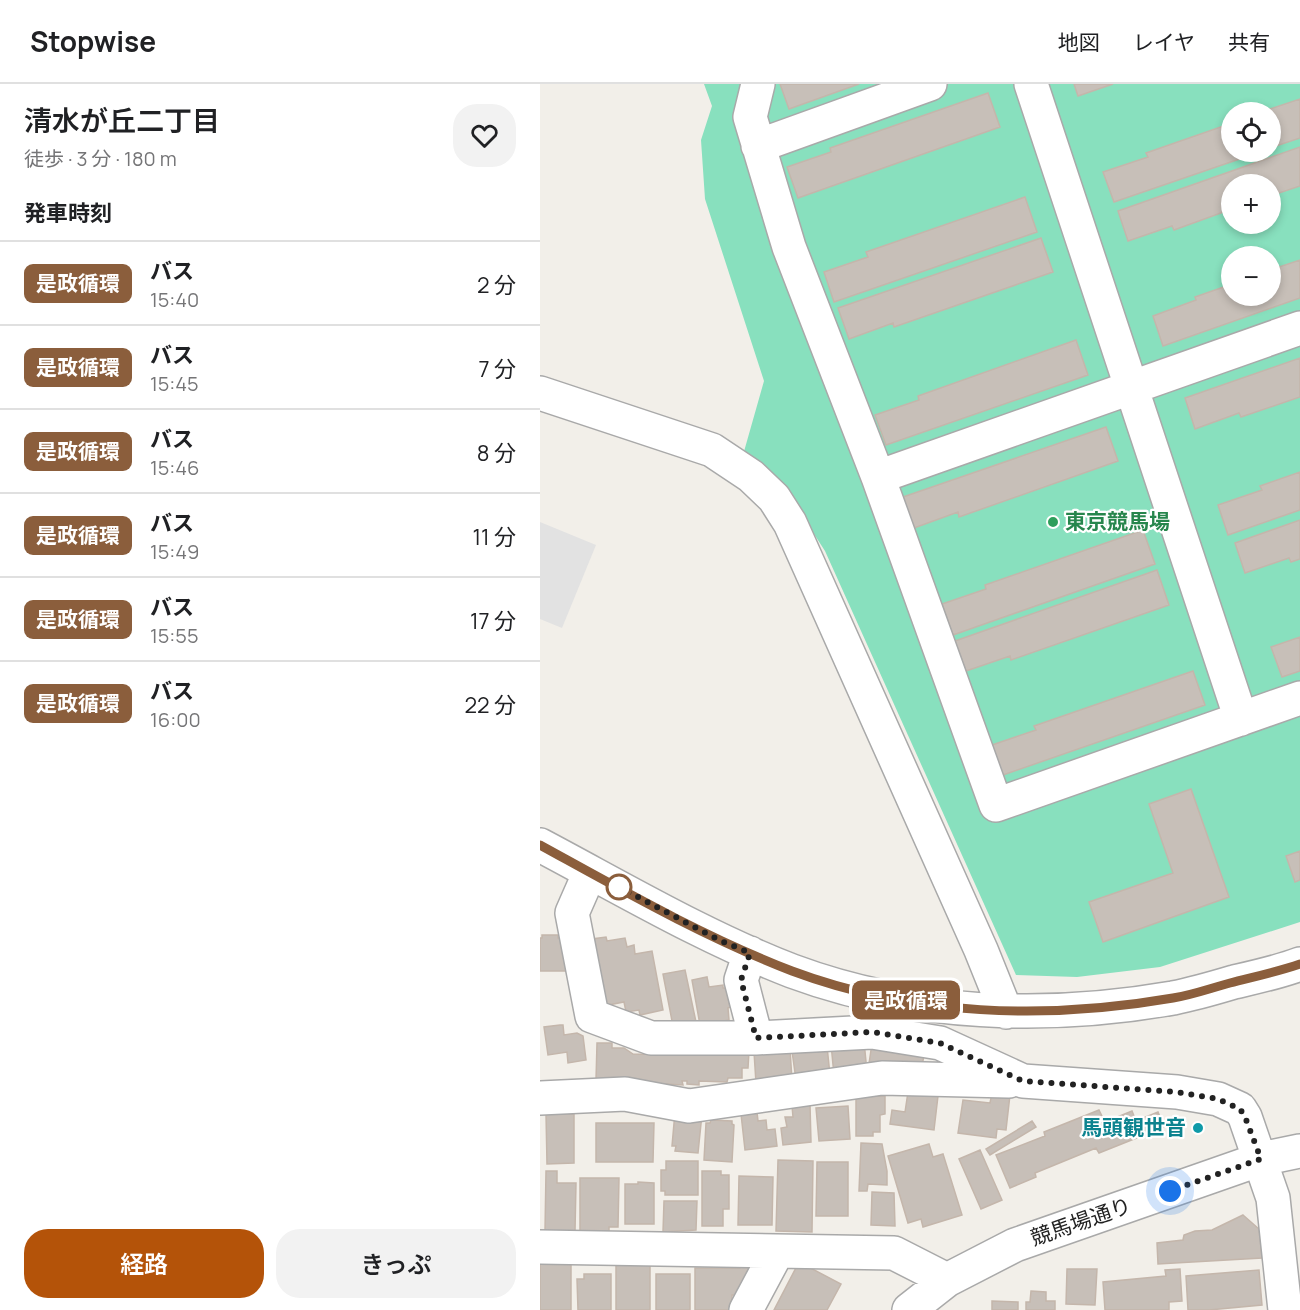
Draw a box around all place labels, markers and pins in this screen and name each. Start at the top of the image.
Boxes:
place label: 東京競馬場 [1065,507,1170,535]
marker: 東京競馬場 [1046,515,1060,529]
unlabelled marker [606,874,632,900]
place label: 馬頭観世音 [1081,1113,1186,1141]
marker: 馬頭観世音 [1191,1121,1205,1135]

